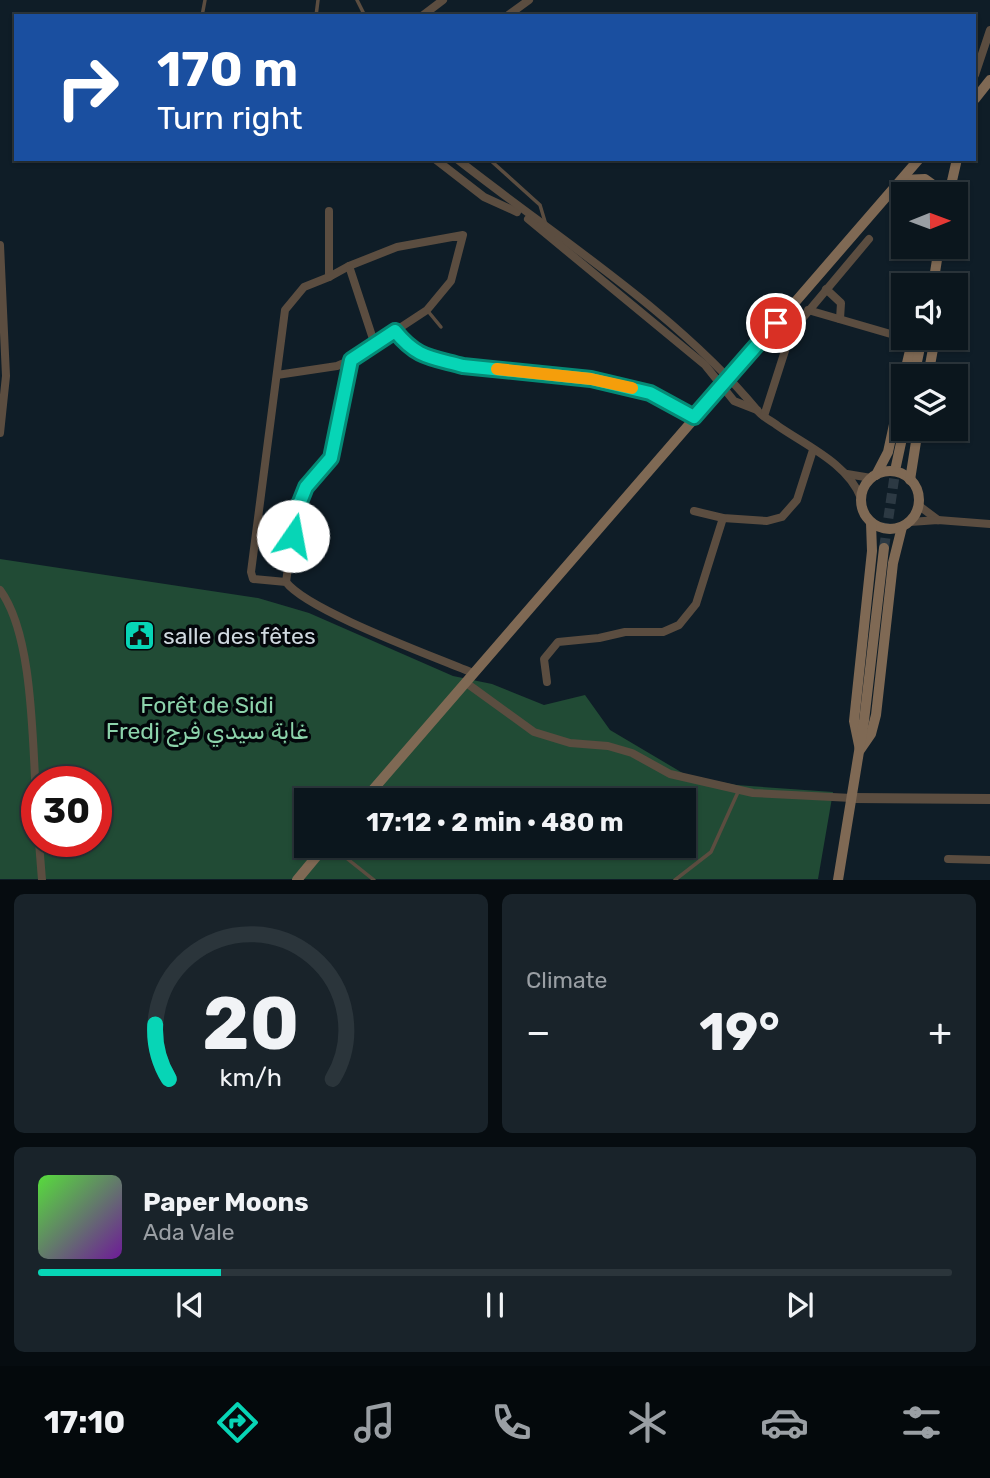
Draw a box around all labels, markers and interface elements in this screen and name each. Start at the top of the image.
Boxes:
text: 170 m [157,40,298,98]
icon: right [42,42,133,133]
text: Turn right [157,99,302,137]
north arrow [891,182,968,259]
map controls [891,182,968,441]
button: sound [891,273,968,350]
pin [746,293,806,353]
icon: arrive [757,304,795,342]
button: layers [891,364,968,441]
position arrow [256,499,330,573]
public building icon: salle des fêtes [123,619,157,653]
place label: salle des fêtes [163,622,316,650]
park label: Forêt de Sidi Fredj غابة سيدي فرج [106,691,308,748]
speed limit sign: 30 [21,766,112,857]
text: 17:12 · 2 min · 480 m [366,807,624,838]
text: Climate [526,966,607,994]
text: 20 [203,982,299,1068]
text: 19° [699,1001,780,1063]
text: − [526,1009,551,1055]
text: + [928,1009,952,1055]
text: km/h [220,1063,282,1092]
text: Paper Moons [143,1187,309,1218]
text: Ada Vale [143,1218,235,1246]
icon: previous [171,1286,209,1324]
icon: pause [476,1286,514,1324]
icon: next [781,1286,819,1324]
icon: directions [213,1398,262,1447]
icon: music [350,1398,399,1447]
icon: phone [487,1398,536,1447]
icon: climate [623,1398,672,1447]
icon: car [760,1398,809,1447]
icon: filters [897,1398,946,1447]
text: 17:10 [44,1403,125,1441]

